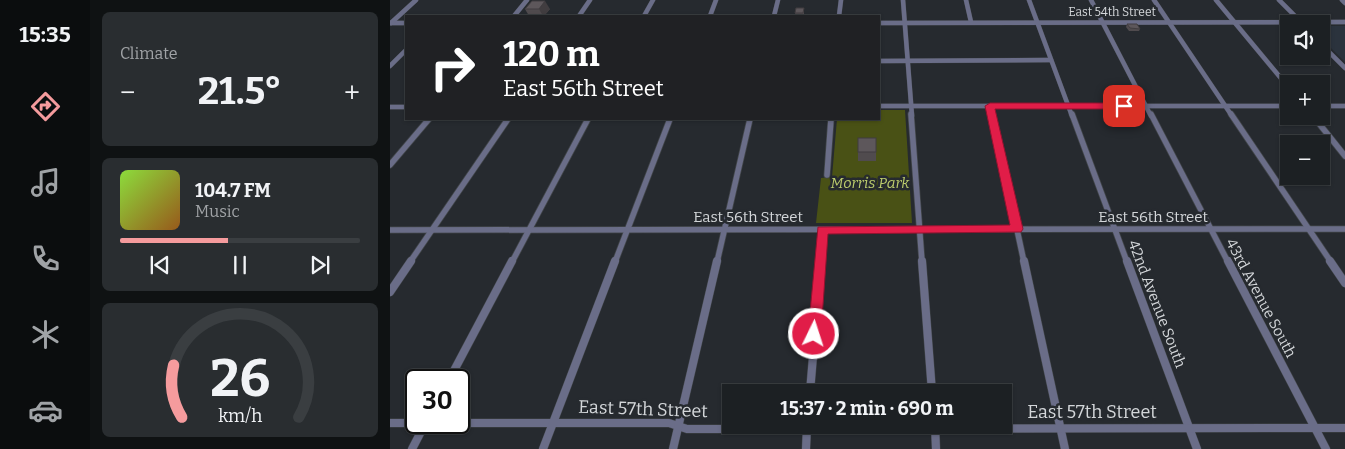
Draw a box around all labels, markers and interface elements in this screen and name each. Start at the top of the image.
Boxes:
street label: East 54th Street [1068,5,1156,19]
map controls [1280,15,1330,185]
button: sound [1280,15,1330,65]
text: 15:35 [19,21,71,48]
text: 120 m [503,33,600,75]
icon: right [420,35,485,100]
text: Climate [120,44,178,63]
text: 21.5° [198,68,282,114]
text: East 56th Street [503,75,664,102]
button: + [1280,75,1330,125]
text: − [120,76,135,109]
text: + [344,76,360,109]
pin [1103,85,1145,127]
icon: directions [28,89,63,124]
icon: arrive [1110,92,1138,120]
button: − [1280,135,1330,185]
icon: music [28,165,63,200]
park label: Morris Park [831,174,910,192]
text: 104.7 FM [195,179,271,202]
text: Music [195,202,240,221]
street label: East 56th Street [693,208,803,226]
street label: East 56th Street [1098,208,1208,226]
street label: 43rd Avenue South [1222,235,1300,361]
street label: 42nd Avenue South [1124,238,1190,371]
icon: phone [28,241,63,276]
icon: previous [146,251,174,279]
icon: pause [226,251,254,279]
icon: next [306,251,334,279]
position arrow [787,307,839,359]
icon: climate [28,317,63,352]
text: 26 [210,347,270,410]
speed limit sign: 30 [405,369,470,434]
icon: car [28,393,63,428]
street label: East 57th Street [578,396,709,422]
text: 15:37 · 2 min · 690 m [780,397,954,420]
street label: East 57th Street [1027,401,1157,423]
text: km/h [218,405,262,427]

